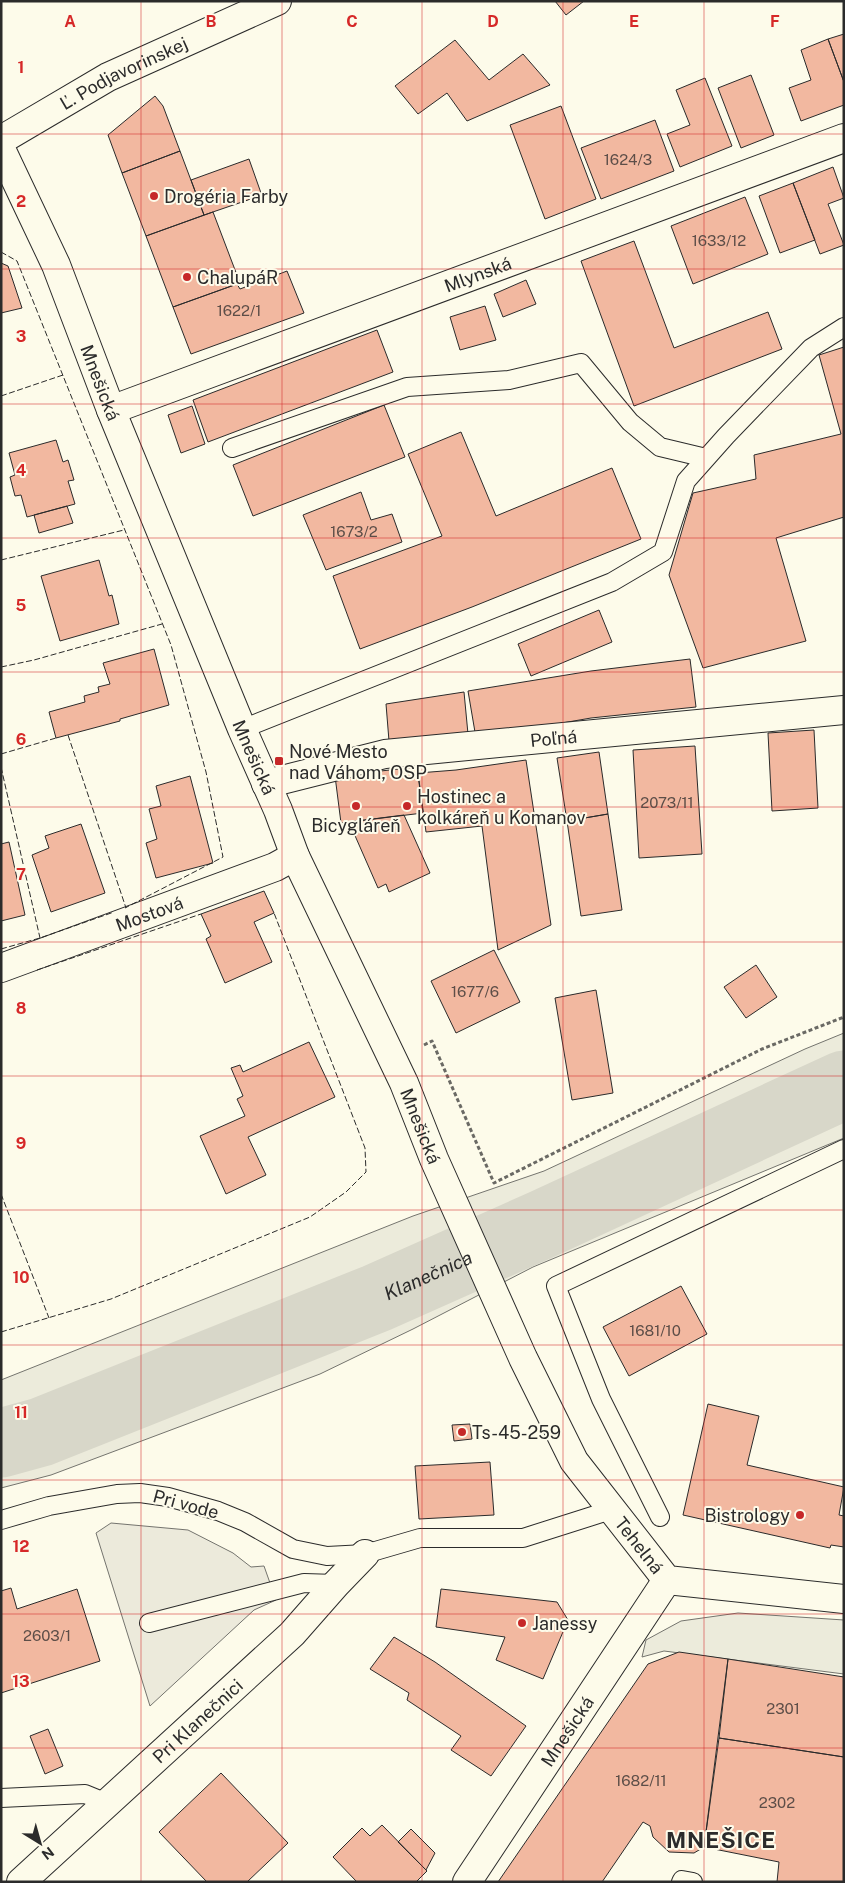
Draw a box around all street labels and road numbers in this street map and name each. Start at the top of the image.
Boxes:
street label: Ľ. Podjavorinskej [56,32,191,114]
street label: Mlynská [441,252,514,296]
street label: Mnešická [77,342,125,424]
street label: Mnešická [229,717,280,798]
street label: Poľná [529,725,578,751]
street label: Mostová [113,891,186,935]
street label: Mnešická [397,1085,445,1167]
street label: Pri vode [151,1485,221,1523]
street label: Tehelná [611,1513,668,1577]
street label: Pri Klanečnici [148,1674,247,1767]
street label: Mnešická [536,1692,598,1770]

